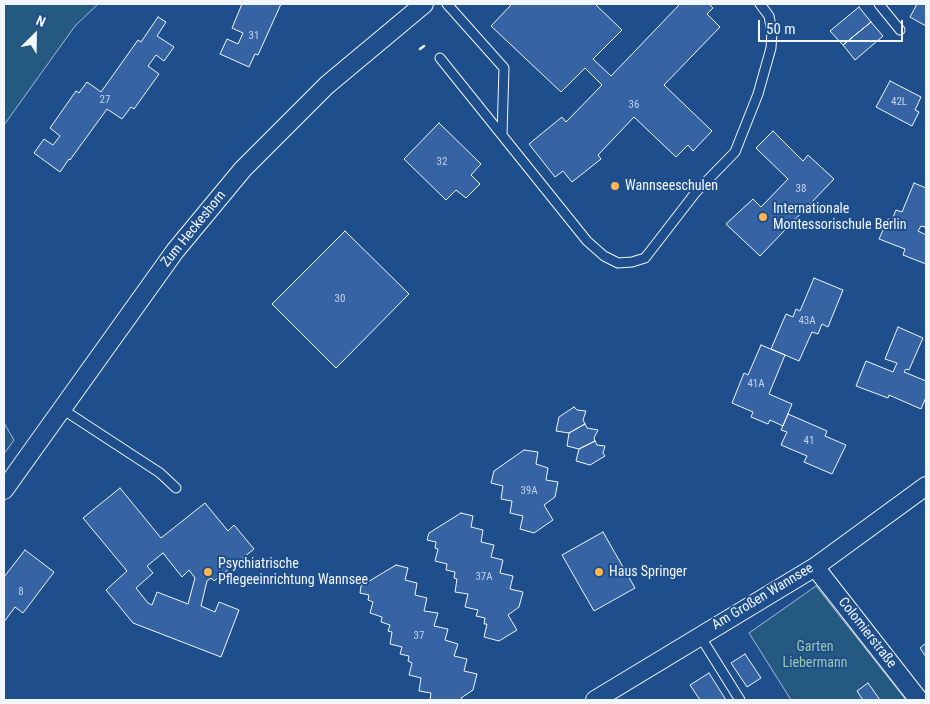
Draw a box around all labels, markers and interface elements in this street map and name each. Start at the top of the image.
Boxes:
north arrow [10,10,60,60]
scale bar [760,10,905,42]
text: N [34,12,48,30]
text: 50 m [766,20,796,38]
house number: 31 [249,29,259,43]
house number: 27 [100,93,110,107]
house number: 42L [891,95,907,109]
house number: 36 [629,98,639,112]
house number: 32 [437,155,447,169]
place label: Wannseeschulen [625,178,718,194]
marker: Wannseeschulen [609,180,621,192]
house number: 38 [796,182,806,196]
street label: Zum Heckeshorn [158,187,230,271]
place label: Internationale Montessorischule Berlin [773,201,906,233]
marker: Internationale Montessorischule Berlin [757,211,769,223]
house number: 30 [335,292,345,306]
house number: 43A [798,314,816,328]
house number: 41A [747,377,765,391]
house number: 41 [804,434,814,448]
house number: 39A [520,484,538,498]
place label: Psychiatrische Pflegeeinrichtung Wannsee [218,556,368,588]
street label: Am Großen Wannsee [709,560,817,634]
place label: Haus Springer [609,564,687,580]
marker: Psychiatrische Pflegeeinrichtung Wannsee [202,566,214,578]
marker: Haus Springer [593,566,605,578]
house number: 37A [475,570,493,584]
house number: 8 [18,585,24,599]
street label: Colomierstraße [834,594,900,672]
house number: 37 [414,629,424,643]
park label: Garten Liebermann [783,639,847,672]

